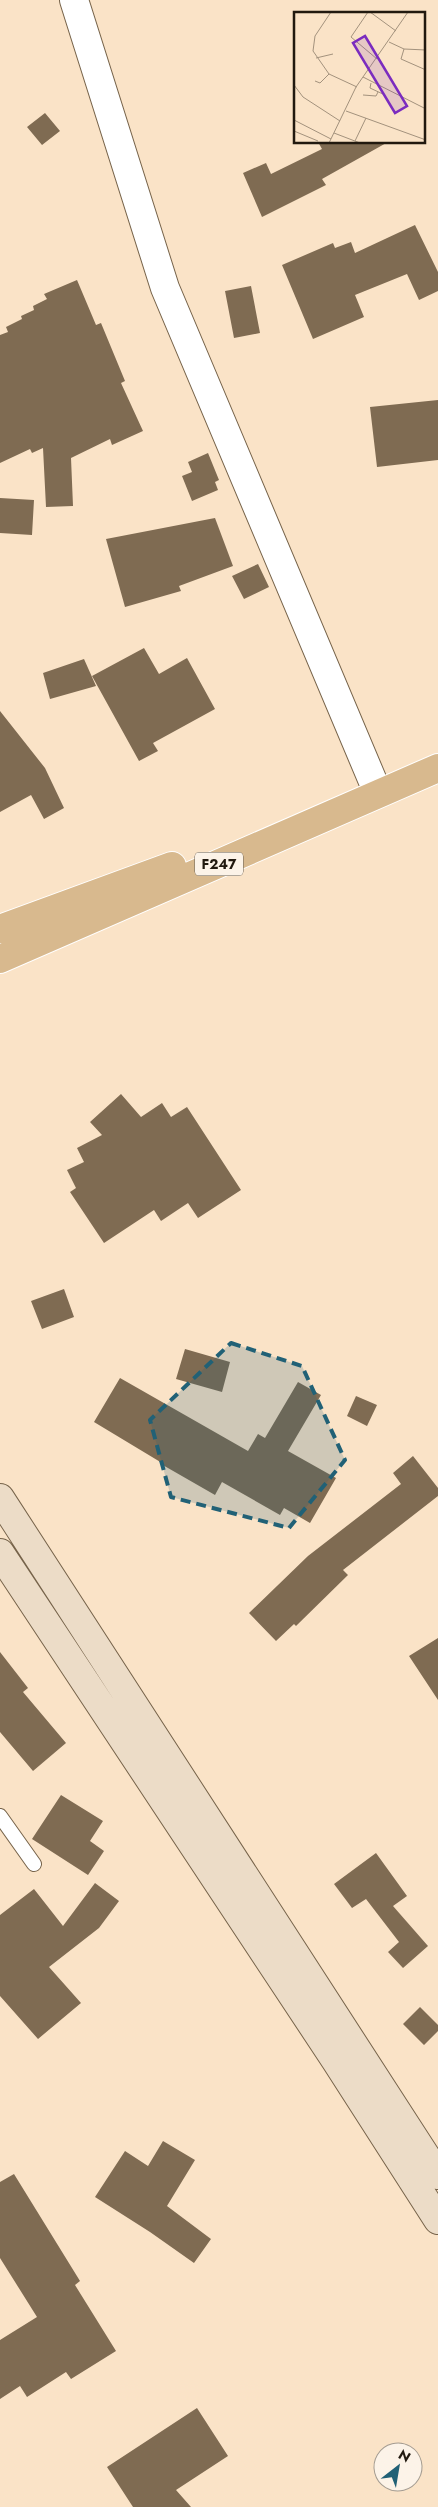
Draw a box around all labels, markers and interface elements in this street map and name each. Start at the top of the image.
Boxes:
inset map [294,12,426,144]
road number: F247 [195,852,243,876]
north arrow [373,2442,423,2492]
text: N [395,2444,415,2467]

